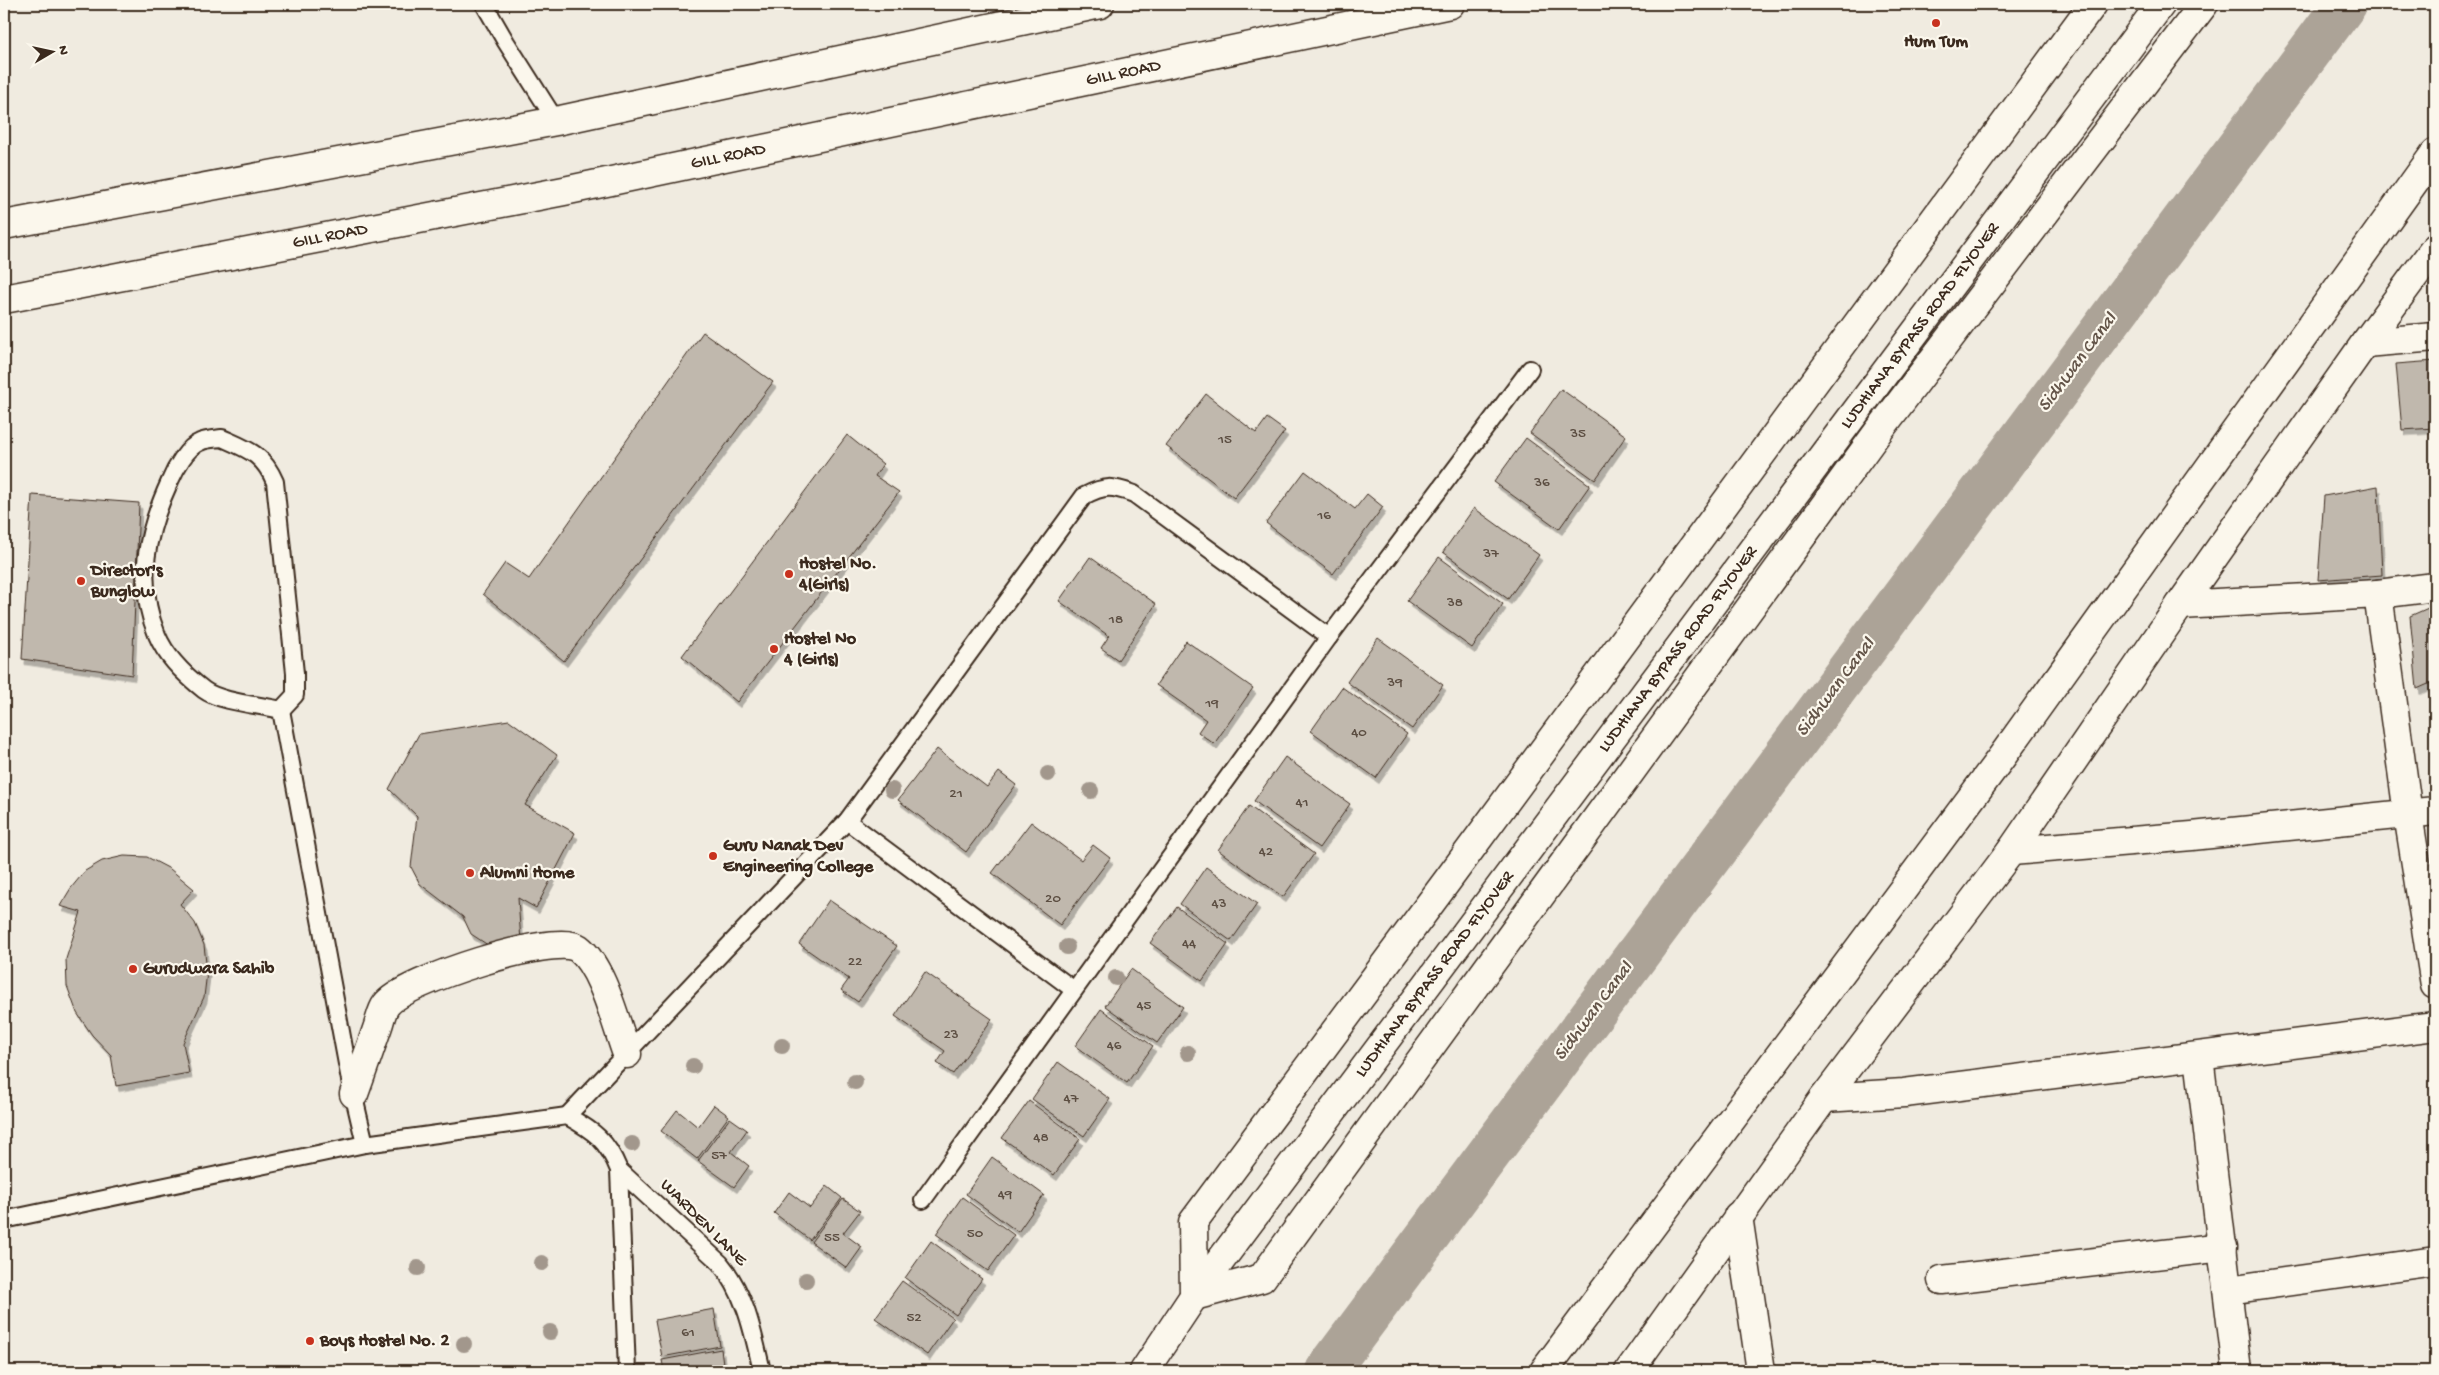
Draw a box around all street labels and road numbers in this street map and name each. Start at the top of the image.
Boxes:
street label: GILL ROAD [1084,55,1163,91]
street label: GILL ROAD [689,138,768,174]
street label: LUDHIANA BYPASS ROAD FLYOVER [1836,218,2004,433]
street label: GILL ROAD [291,219,369,254]
street label: LUDHIANA BYPASS ROAD FLYOVER [1594,541,1762,757]
street label: LUDHIANA BYPASS ROAD FLYOVER [1351,867,1519,1082]
street label: WARDEN LANE [655,1175,751,1271]

